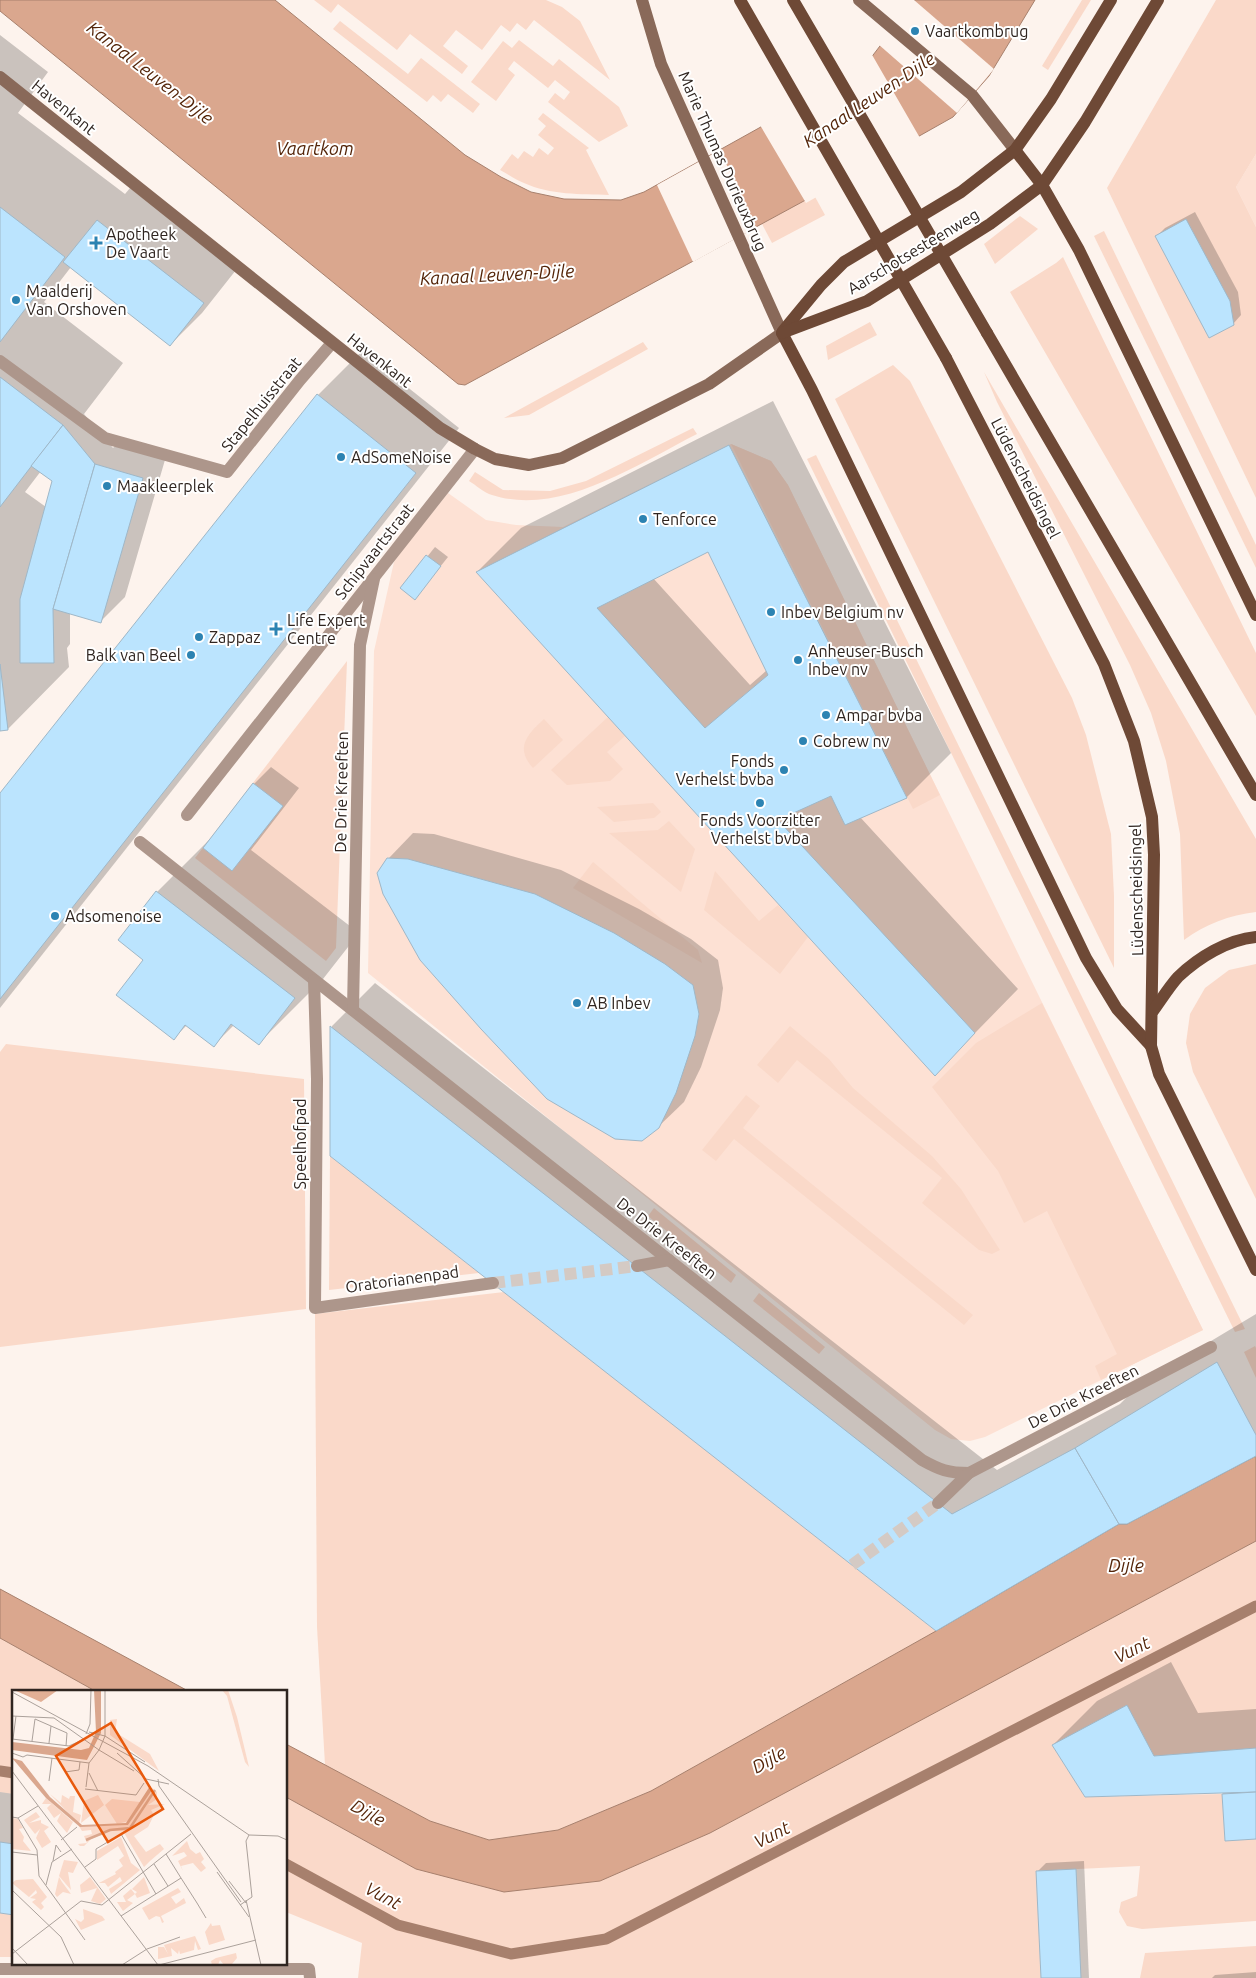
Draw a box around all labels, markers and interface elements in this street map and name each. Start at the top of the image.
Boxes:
water label: Kanaal Leuven-Dijle [84,17,218,128]
place label: Vaartkombrug [925,22,1028,40]
marker: Vaartkombrug [909,25,921,37]
water label: Kanaal Leuven-Dijle [799,48,938,151]
street label: Marie Thumas Durieuxbrug [675,68,771,254]
street label: Havenkant [28,76,100,139]
water label: Vaartkom [276,138,354,158]
street label: Aarschotsesteenweg [844,205,982,297]
place label: Apotheek De Vaart [106,225,176,261]
marker: Apotheek De Vaart [90,237,102,249]
water label: Kanaal Leuven-Dijle [419,260,575,288]
place label: Maalderij Van Orshoven [26,282,127,318]
marker: Maalderij Van Orshoven [10,294,22,306]
street label: Havenkant [344,329,416,391]
street label: Stapelhuisstraat [217,353,305,455]
street label: Lüdenscheidsingel [988,415,1064,541]
place label: AdSomeNoise [351,448,452,466]
marker: AdSomeNoise [335,451,347,463]
place label: Maakleerplek [117,477,214,495]
marker: Maakleerplek [101,480,113,492]
street label: Schipvaartstraat [331,499,417,603]
place label: Tenforce [653,510,717,528]
marker: Tenforce [637,513,649,525]
place label: Inbev Belgium nv [781,603,904,621]
marker: Inbev Belgium nv [765,606,777,618]
place label: Life Expert Centre [287,611,366,647]
marker: Life Expert Centre [269,622,283,636]
place label: Zappaz [209,628,261,646]
marker: Zappaz [193,631,205,643]
place label: Anheuser-Busch Inbev nv [808,642,924,678]
place label: Balk van Beel [86,646,181,664]
marker: Balk van Beel [185,649,197,661]
marker: Anheuser-Busch Inbev nv [792,654,804,666]
place label: Ampar bvba [836,706,922,724]
marker: Ampar bvba [820,709,832,721]
street label: De Drie Kreeften [331,731,351,853]
place label: Cobrew nv [813,732,890,750]
marker: Cobrew nv [797,735,809,747]
place label: Fonds Verhelst bvba [676,752,774,788]
marker: Fonds Verhelst bvba [778,764,790,776]
marker: Fonds Voorzitter Verhelst bvba [754,797,766,809]
place label: Fonds Voorzitter Verhelst bvba [700,811,820,847]
street label: Lüdenscheidsingel [1126,824,1146,956]
place label: Adsomenoise [65,907,162,925]
marker: Adsomenoise [49,910,61,922]
place label: AB Inbev [587,994,651,1012]
marker: AB Inbev [571,997,583,1009]
street label: Speelhofpad [291,1098,309,1190]
street label: De Drie Kreeften [614,1194,720,1282]
street label: Oratorianenpad [344,1262,460,1296]
street label: De Drie Kreeften [1025,1360,1141,1432]
water label: Dijle [1108,1555,1144,1575]
water label: Vunt [1110,1631,1154,1667]
inset map [12,1690,288,1966]
water label: Dijle [748,1742,789,1777]
water label: Dijle [348,1795,389,1830]
water label: Vunt [750,1816,794,1852]
water label: Vunt [362,1877,406,1913]

